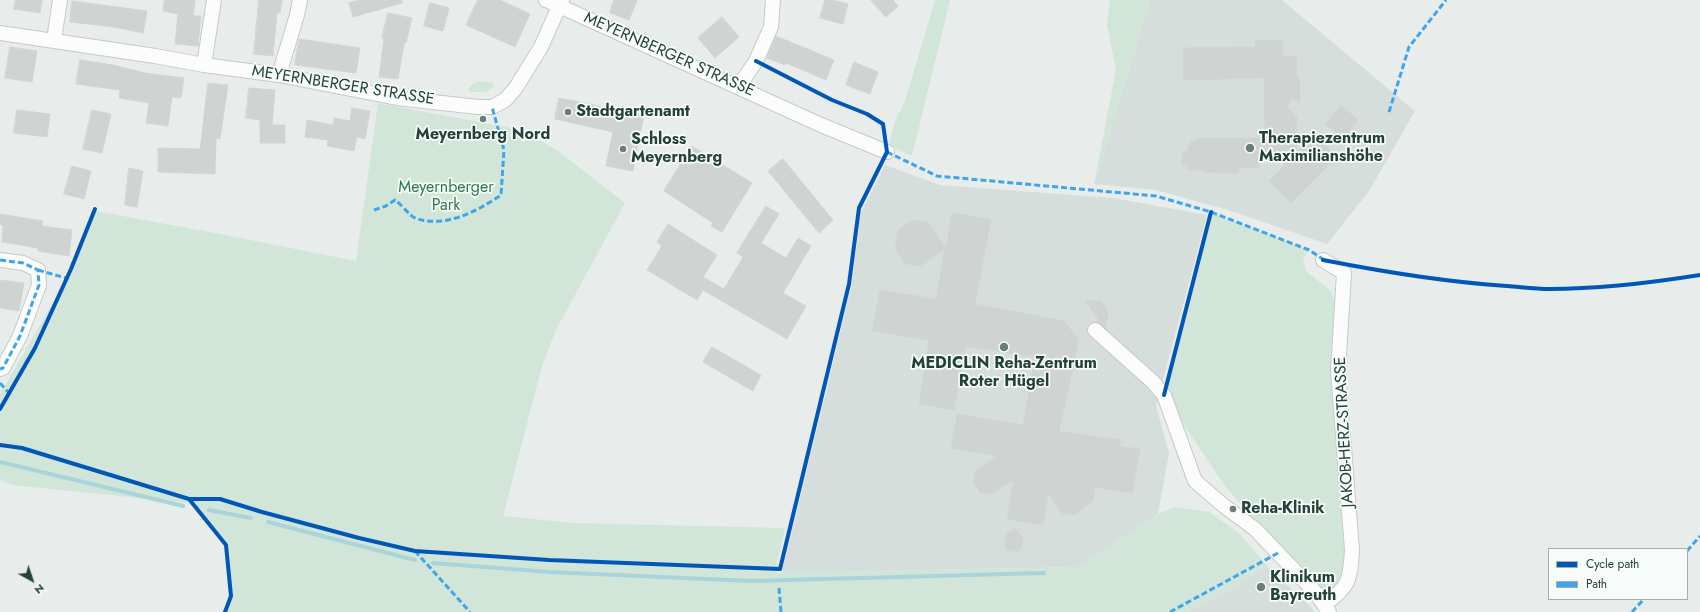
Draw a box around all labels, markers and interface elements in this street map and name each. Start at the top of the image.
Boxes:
street label: MEYERNBERGER STRASSE [581,9,757,101]
street label: MEYERNBERGER STRASSE [250,62,436,110]
place label: Stadtgartenamt [576,102,690,122]
marker: Stadtgartenamt [563,107,573,117]
marker: Meyernberg Nord [478,114,488,124]
place label: Meyernberg Nord [416,125,550,145]
place label: Therapiezentrum Maximilianshöhe [1259,129,1385,167]
place label: Schloss Meyernberg [631,130,722,168]
marker: Therapiezentrum Maximilianshöhe [1244,142,1256,154]
marker: Schloss Meyernberg [618,144,628,154]
park label: Meyernberger Park [398,178,494,216]
marker: MEDICLIN Reha-Zentrum Roter Hügel [998,341,1010,353]
place label: MEDICLIN Reha-Zentrum Roter Hügel [911,354,1097,392]
street label: JAKOB-HERZ-STRASSE [1331,356,1359,508]
place label: Reha-Klinik [1241,499,1325,519]
marker: Reha-Klinik [1228,504,1238,514]
legend [1548,548,1688,600]
text: Cycle path [1586,555,1639,573]
north arrow [12,560,52,600]
place label: Klinikum Bayreuth [1270,568,1336,606]
text: Path [1586,575,1607,593]
text: N [31,580,48,598]
marker: Klinikum Bayreuth [1255,581,1267,593]

